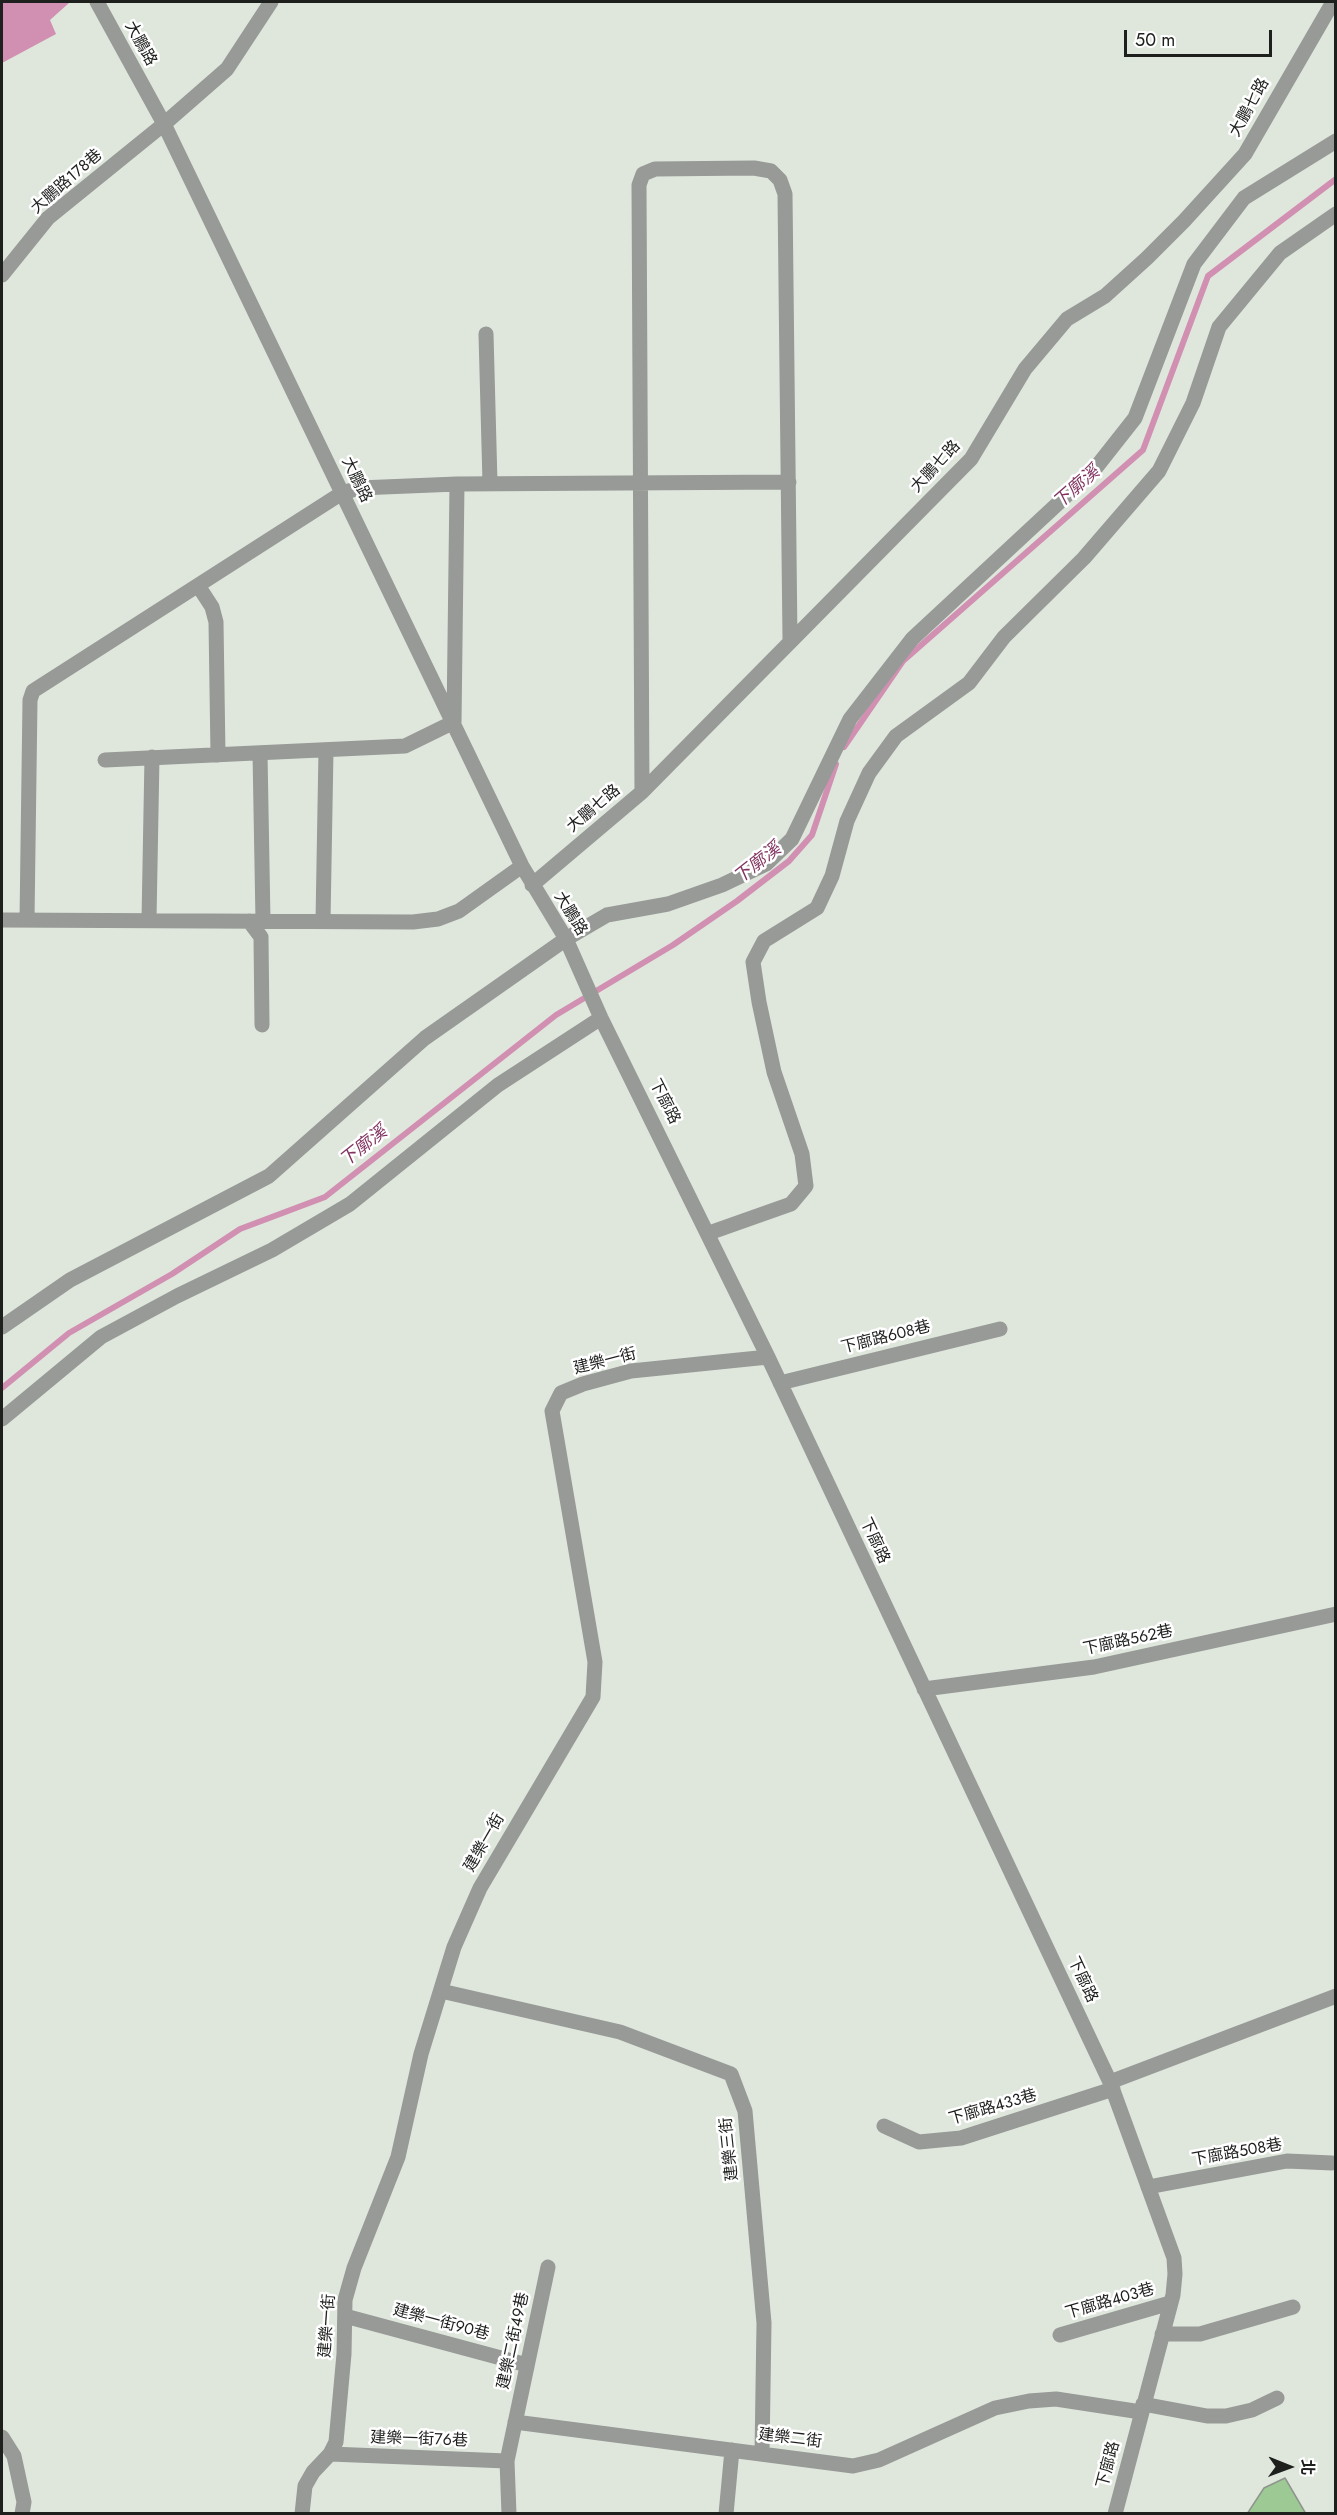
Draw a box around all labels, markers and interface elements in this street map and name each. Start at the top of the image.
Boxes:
street label: 大鵬路 [120,18,160,70]
scale bar [1127,18,1276,56]
text: 50 m [1135,27,1175,53]
street label: 大鵬七路 [1226,75,1274,141]
street label: 大鵬路178巷 [27,146,107,218]
street label: 大鵬七路 [907,437,965,497]
street label: 大鵬路 [337,454,375,506]
water label: 下廓溪 [1050,462,1104,514]
street label: 大鵬七路 [563,781,625,837]
water label: 下廓溪 [730,839,786,889]
street label: 大鵬路 [549,888,591,940]
street label: 下廍路 [645,1076,683,1128]
water label: 下廓溪 [336,1122,392,1172]
street label: 下廍路608巷 [839,1318,933,1358]
street label: 建樂一街 [572,1345,638,1379]
street label: 下廍路 [855,1515,893,1567]
street label: 下廍路562巷 [1081,1622,1175,1660]
street label: 建樂一街 [461,1810,509,1876]
street label: 下廍路 [1063,1954,1101,2006]
street label: 下廍路433巷 [947,2086,1039,2130]
street label: 建樂三街 [717,2116,743,2182]
street label: 下廍路508巷 [1190,2136,1284,2170]
street label: 下廍路403巷 [1063,2280,1157,2324]
street label: 建樂二街49巷 [494,2291,534,2391]
street label: 建樂一街 [316,2293,340,2359]
street label: 建樂一街90巷 [391,2301,491,2345]
street label: 建樂二街 [757,2426,823,2452]
street label: 建樂一街76巷 [370,2429,468,2451]
north arrow [1259,2437,1319,2497]
street label: 下廍路 [1094,2439,1124,2491]
text: 北 [1296,2459,1319,2476]

